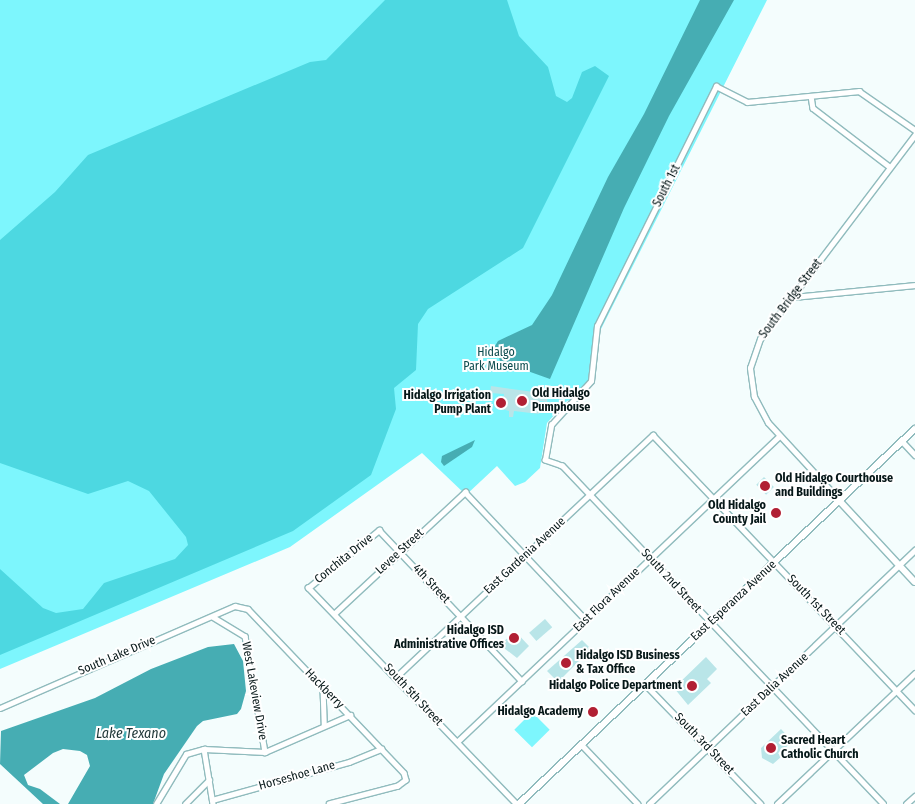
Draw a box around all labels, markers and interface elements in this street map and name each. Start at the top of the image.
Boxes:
street label: South 1st [650,163,684,209]
street label: South Bridge Street [757,257,825,341]
park label: Hidalgo Park Museum [463,346,529,374]
place label: Old Hidalgo Pumphouse [532,387,590,415]
place label: Hidalgo Irrigation Pump Plant [404,389,491,417]
marker: Old Hidalgo Pumphouse [516,395,528,407]
marker: Hidalgo Irrigation Pump Plant [495,397,507,409]
place label: Old Hidalgo Courthouse and Buildings [775,472,893,500]
marker: Old Hidalgo Courthouse and Buildings [759,480,771,492]
place label: Old Hidalgo County Jail [708,499,766,527]
marker: Old Hidalgo County Jail [770,507,782,519]
street label: East Gardenia Avenue [481,515,569,597]
street label: Levee Street [373,526,427,578]
street label: Conchita Drive [312,531,376,587]
street label: South 2nd Street [638,546,704,616]
street label: East Esperanza Avenue [688,558,780,644]
street label: 4th Street [409,561,453,607]
street label: East Flora Avenue [571,565,643,635]
street label: South 1st Street [784,572,848,638]
place label: Hidalgo ISD Administrative Offices [394,624,504,652]
marker: Hidalgo ISD Administrative Offices [508,632,520,644]
street label: South Lake Drive [76,633,158,679]
street label: West Lakeview Drive [238,641,270,741]
place label: Hidalgo ISD Business & Tax Office [576,649,680,677]
street label: East Dalia Avenue [738,650,812,720]
marker: Hidalgo ISD Business & Tax Office [560,657,572,669]
street label: South 5th Street [381,661,445,729]
street label: Hackberry [301,666,347,712]
place label: Hidalgo Police Department [549,679,682,693]
marker: Hidalgo Police Department [686,680,698,692]
place label: Hidalgo Academy [497,705,583,719]
marker: Hidalgo Academy [587,706,599,718]
street label: South 3rd Street [671,710,737,778]
water label: Lake Texano [96,726,166,742]
place label: Sacred Heart Catholic Church [781,734,858,762]
marker: Sacred Heart Catholic Church [765,742,777,754]
street label: Horseshoe Lane [257,758,337,794]

